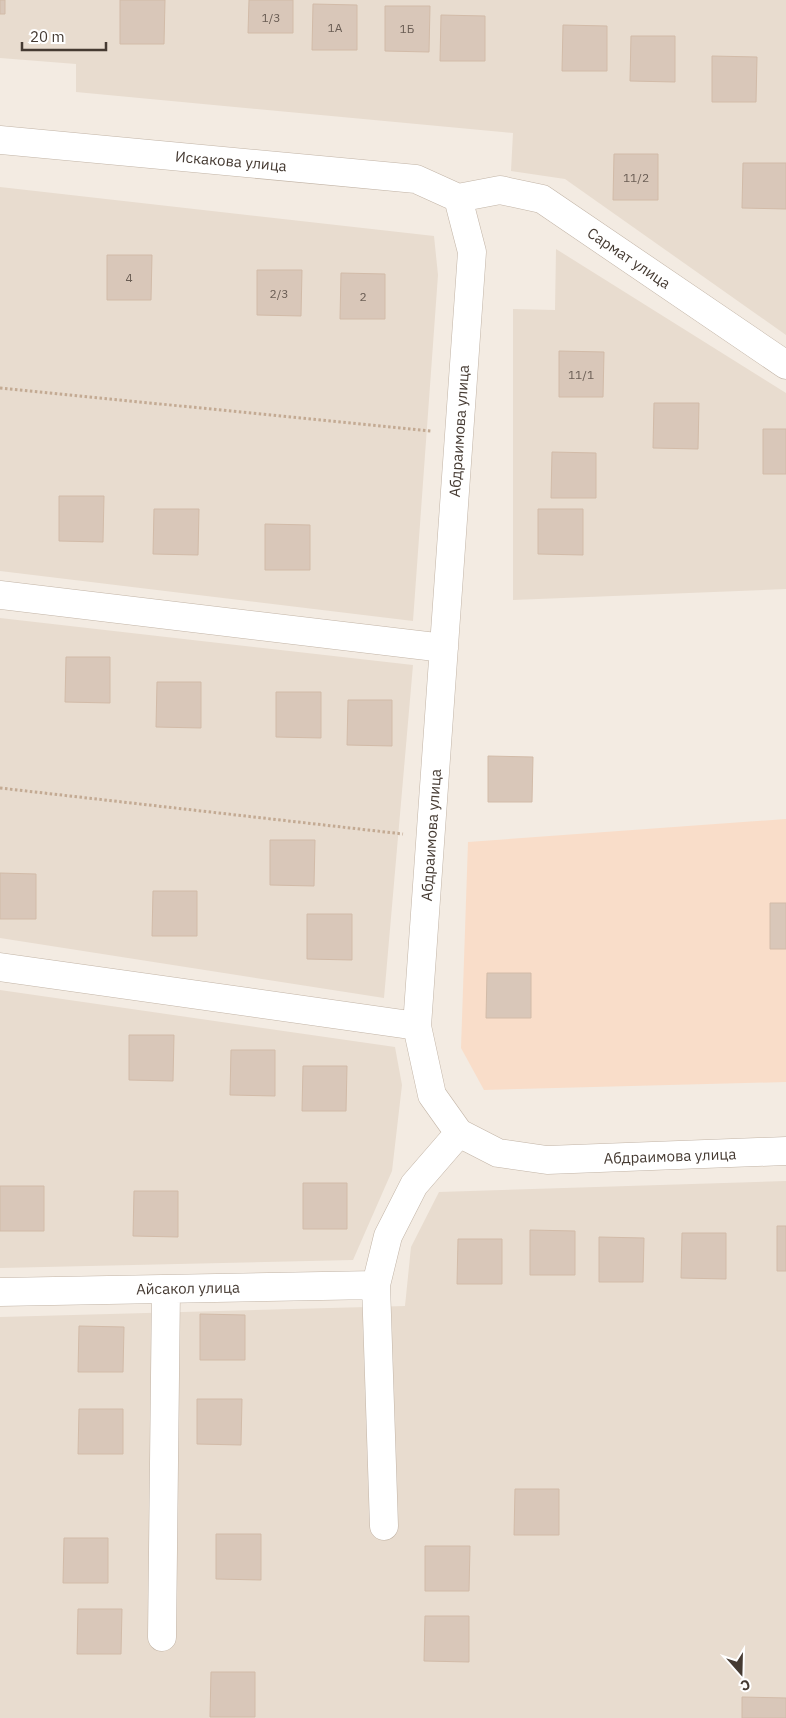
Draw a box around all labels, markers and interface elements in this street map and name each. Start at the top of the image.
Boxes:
house number: 1/3 [262,10,281,25]
scale bar [22,20,106,52]
house number: 1А [328,20,343,35]
house number: 1Б [400,21,414,36]
text: 20 m [30,27,65,46]
street label: Искакова улица [174,147,288,175]
house number: 11/2 [623,170,649,185]
street label: Сармат улица [584,223,674,293]
house number: 4 [125,270,133,285]
house number: 2/3 [270,286,289,301]
house number: 2 [359,289,367,304]
street label: Абдраимова улица [445,364,473,498]
house number: 11/1 [568,367,594,382]
street label: Абдраимова улица [417,768,445,902]
street label: Абдраимова улица [603,1144,737,1168]
street label: Айсакол улица [136,1278,240,1298]
north arrow [716,1648,766,1698]
text: С [738,1675,753,1695]

